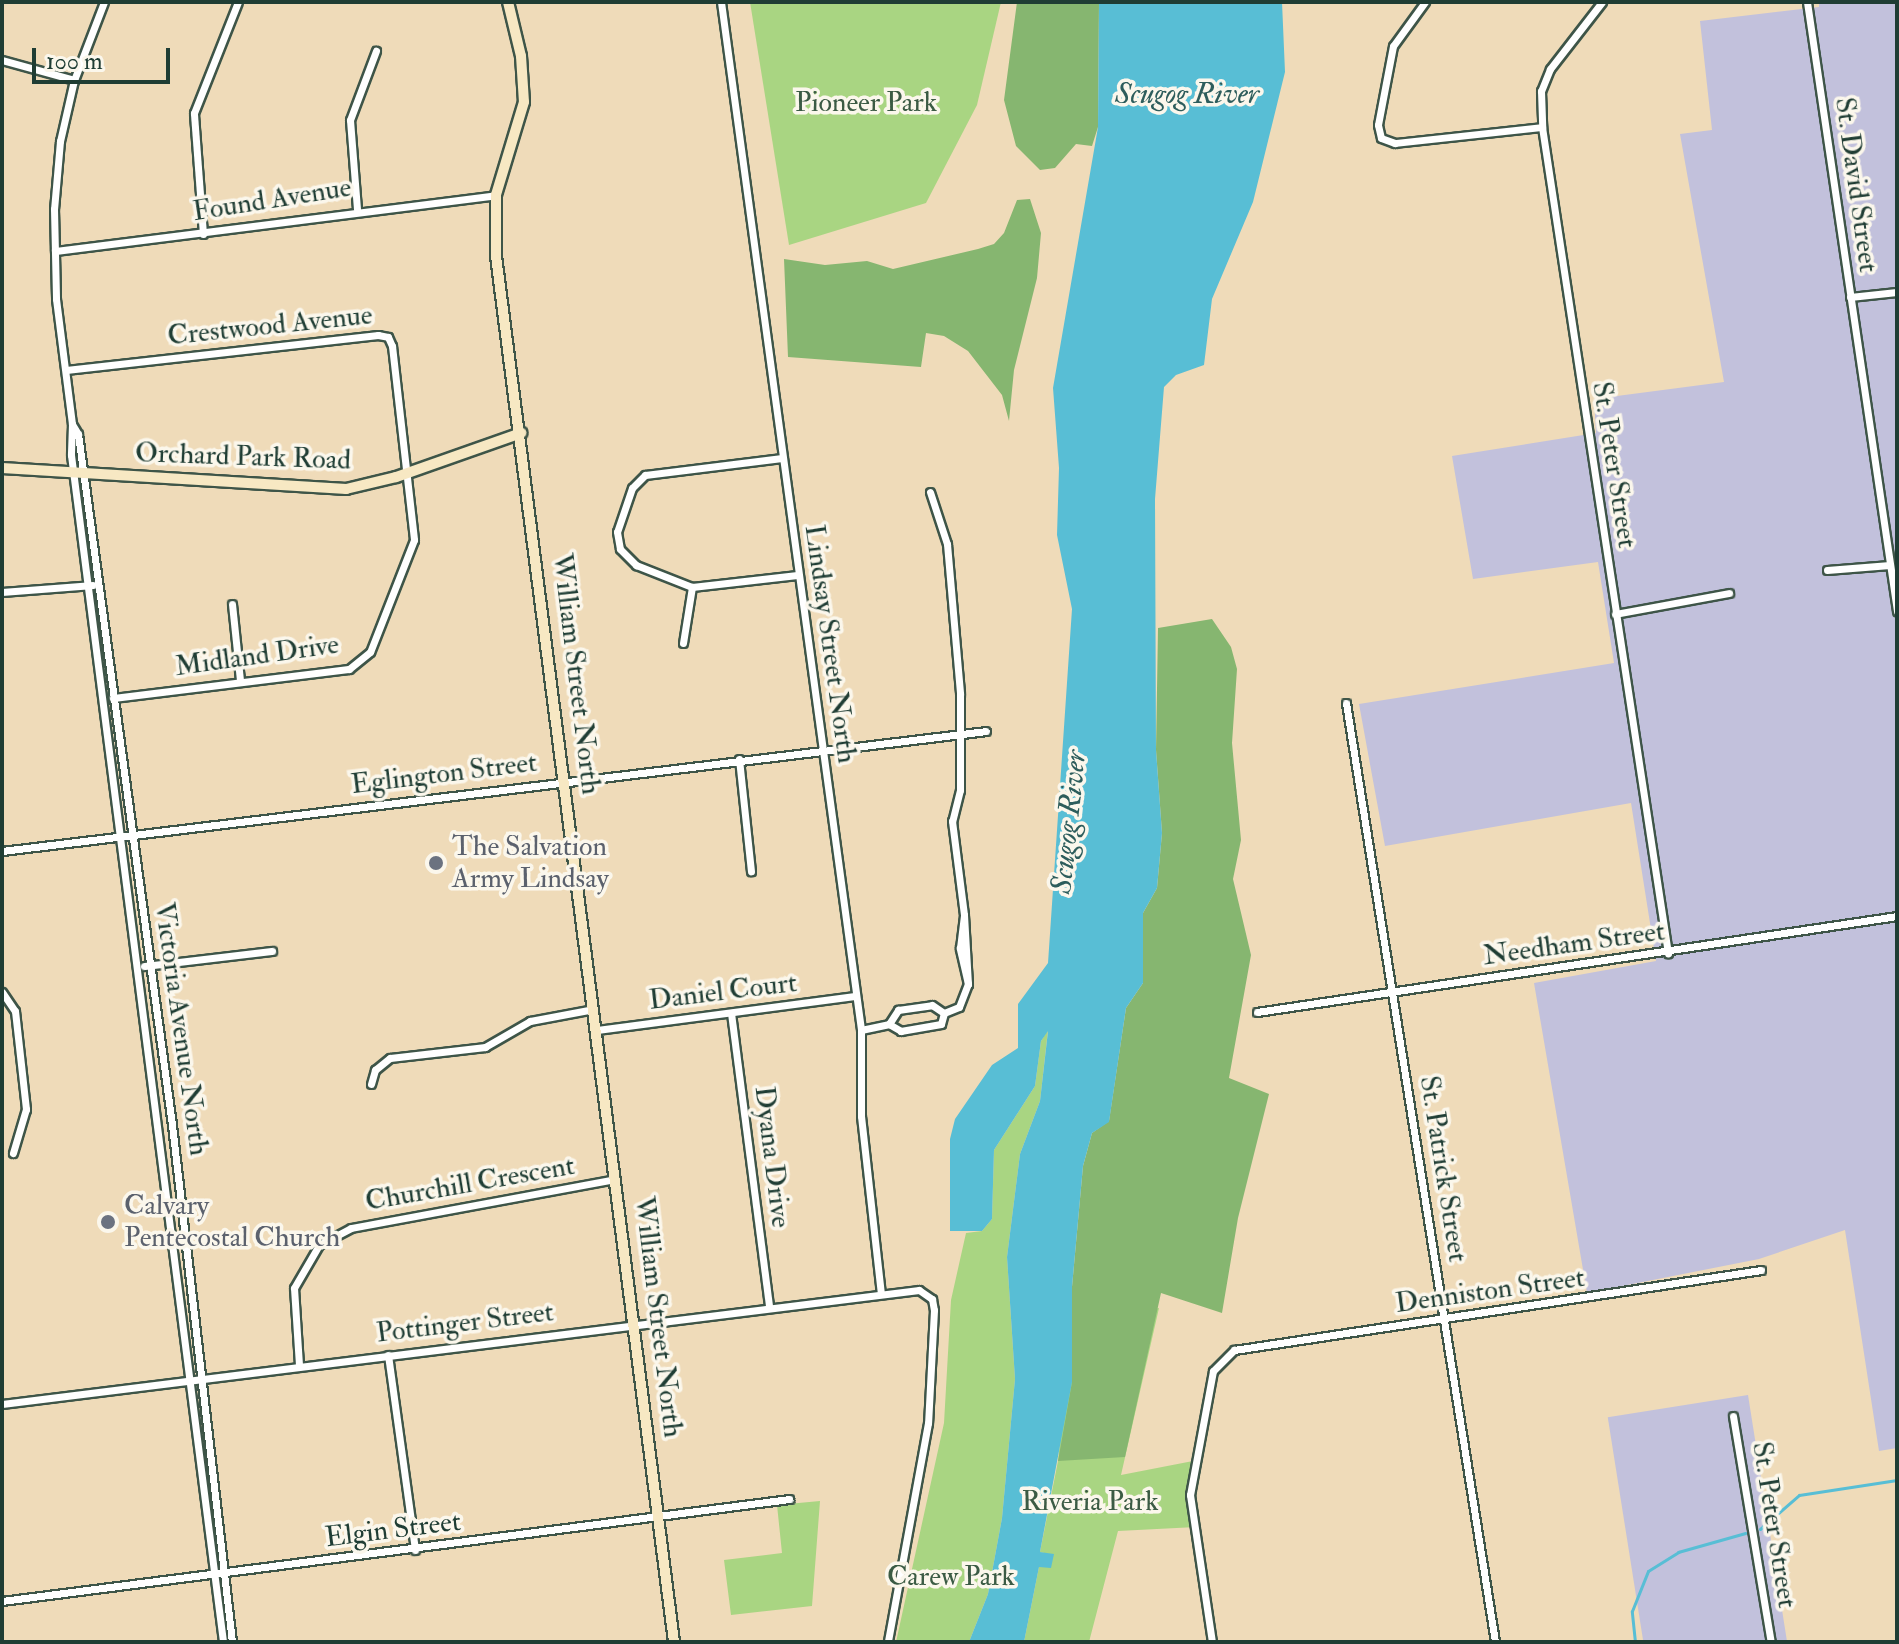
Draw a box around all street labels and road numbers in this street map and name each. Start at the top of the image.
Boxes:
street label: St. David Street [1827,95,1885,275]
street label: Found Avenue [190,171,354,229]
street label: Crestwood Avenue [166,299,374,353]
street label: St. Peter Street [1584,379,1644,551]
street label: Orchard Park Road [135,436,351,478]
street label: Lindsay Street North [797,523,863,765]
street label: William Street North [545,552,607,796]
street label: Midland Drive [173,628,341,684]
street label: Eglington Street [349,746,539,802]
street label: Victoria Avenue North [147,900,215,1158]
street label: Needham Street [1481,915,1667,973]
street label: Daniel Court [647,966,799,1018]
street label: St. Patrick Street [1412,1073,1474,1265]
street label: Dyana Drive [747,1084,797,1230]
street label: Churchill Crescent [363,1149,577,1219]
street label: William Street North [627,1195,689,1439]
street label: Denniston Street [1393,1261,1587,1321]
street label: Pottinger Street [374,1295,556,1351]
street label: St. Peter Street [1744,1439,1804,1611]
street label: Elgin Street [323,1505,463,1555]

